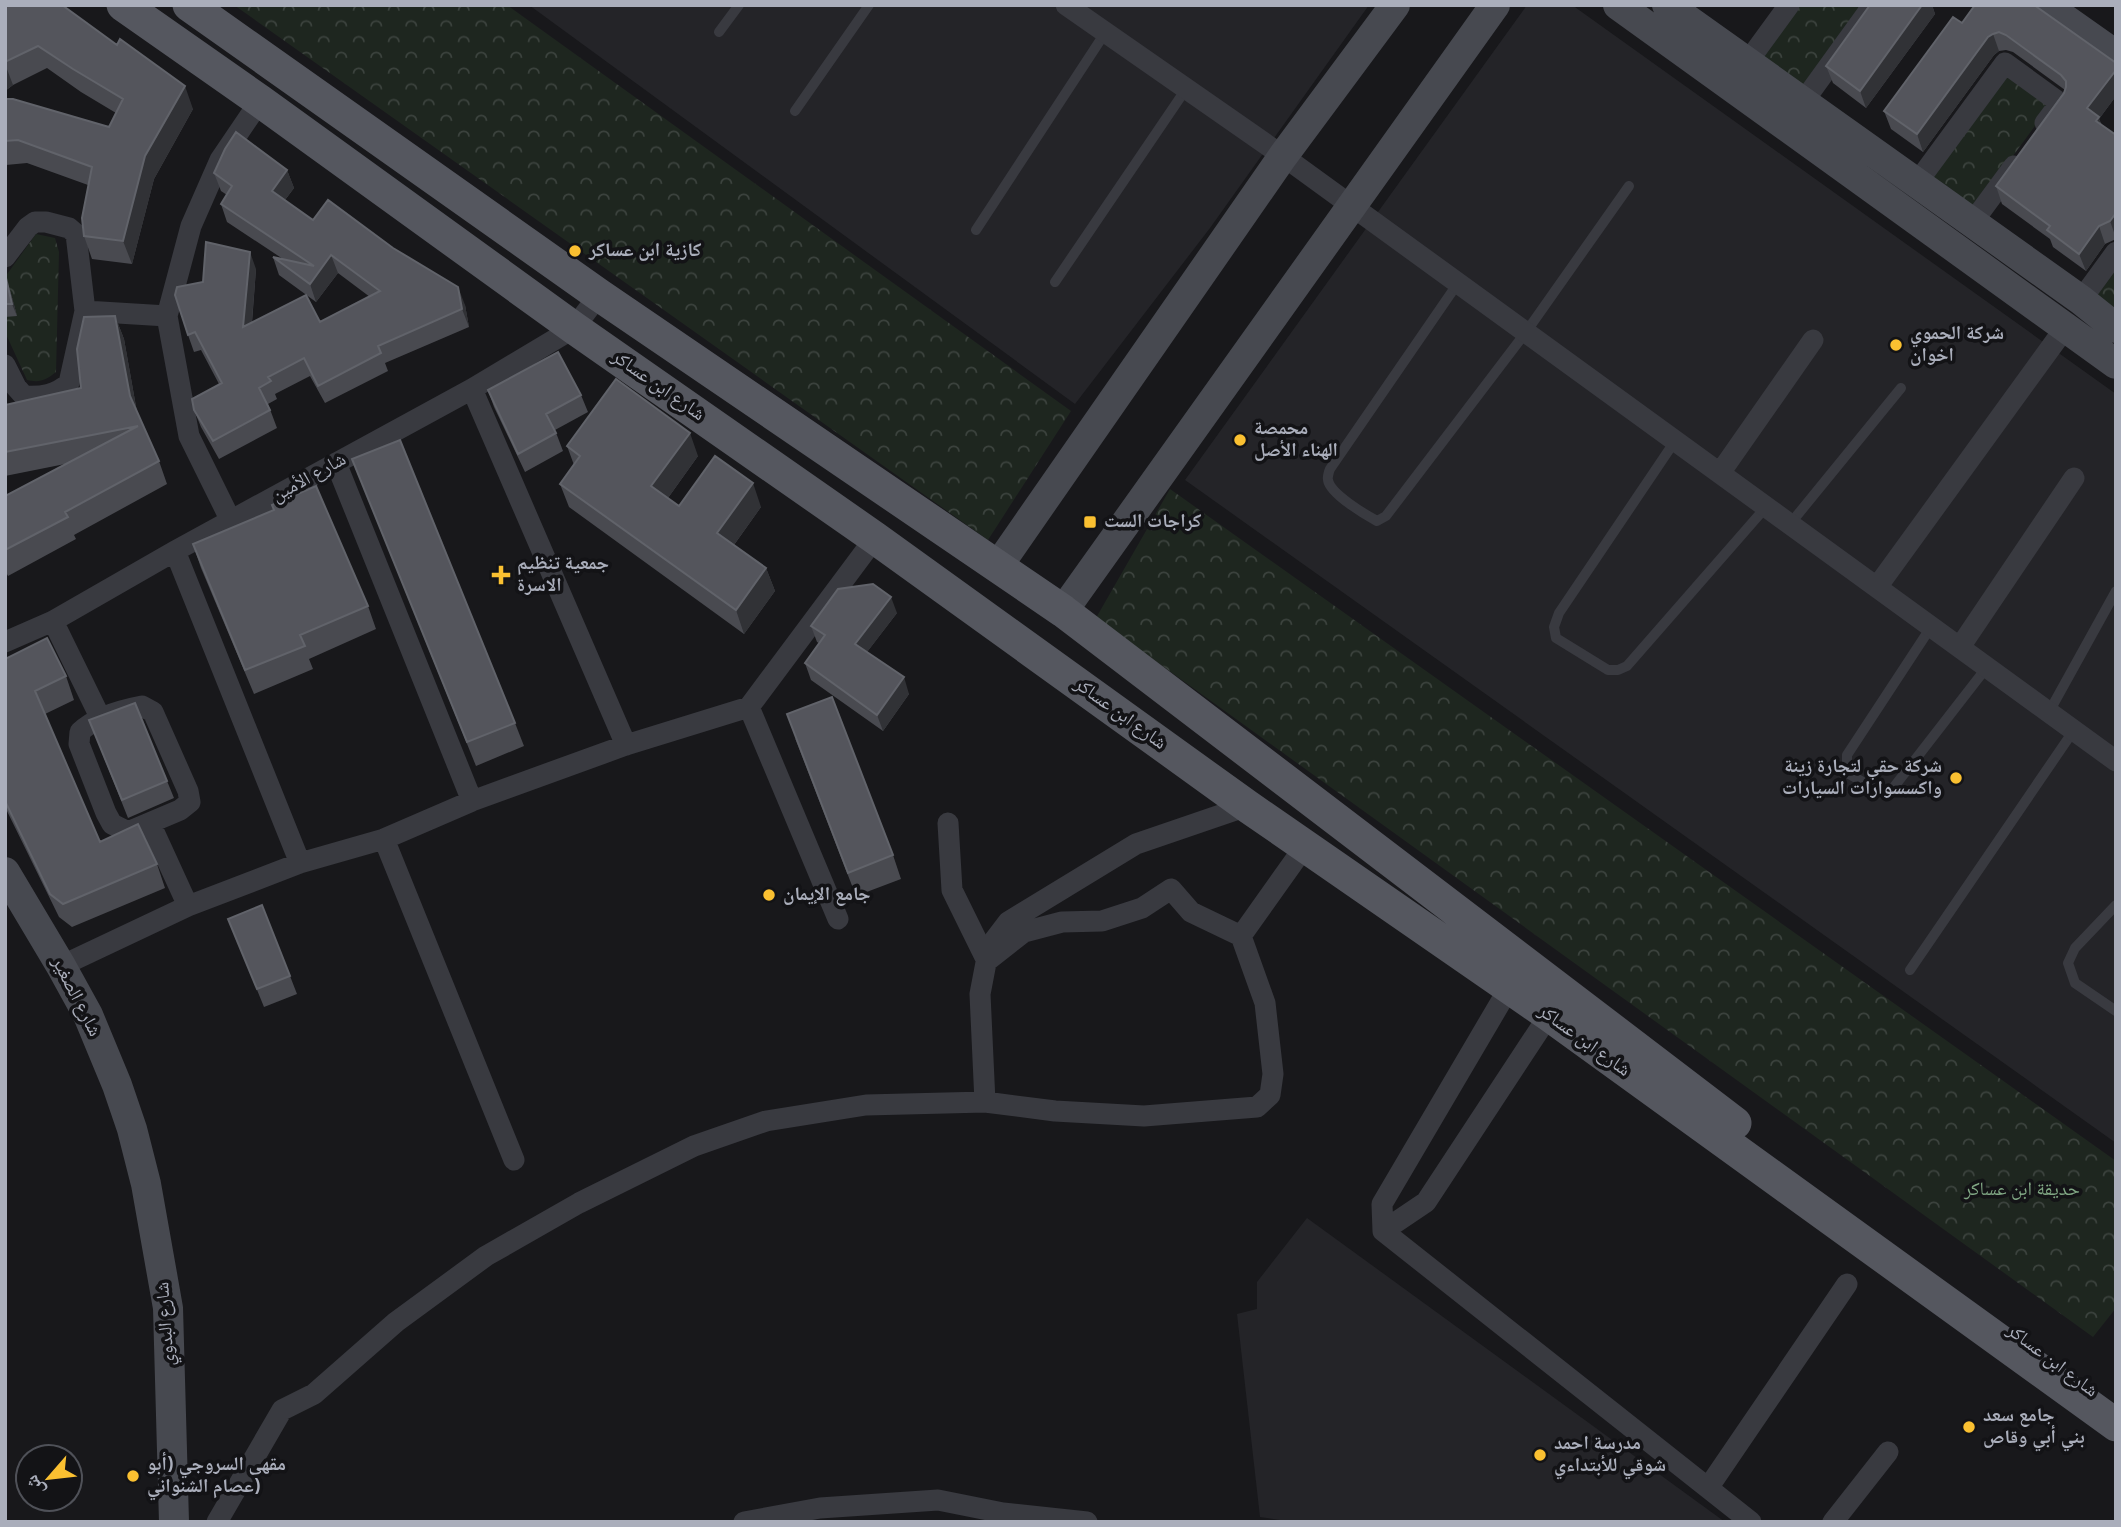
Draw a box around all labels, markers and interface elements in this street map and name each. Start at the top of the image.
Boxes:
place label: كازية ابن عساكر [588,239,702,263]
marker: كازية ابن عساكر [567,243,583,259]
place label: شركة الحموي اخوان [1910,322,2004,368]
marker: شركة الحموي اخوان [1888,337,1904,353]
street label: شارع ابن عساكر [606,344,709,427]
place label: محمصة الهناء الأصل [1254,417,1338,463]
marker: محمصة الهناء الأصل [1232,432,1248,448]
street label: شارع الأمين [268,448,350,508]
place label: كراجات الست [1104,510,1202,534]
marker: كراجات الست [1082,514,1098,530]
place label: جمعية تنظيم الاسرة [517,552,609,598]
marker: جمعية تنظيم الاسرة [491,565,511,585]
street label: شارع ابن عساكر [1068,672,1171,756]
place label: شركة حقي لتجارة زينة واكسسوارات السيارات [1782,755,1942,801]
marker: شركة حقي لتجارة زينة واكسسوارات السيارات [1948,770,1964,786]
place label: جامع الإيمان [783,883,871,907]
marker: جامع الإيمان [761,887,777,903]
street label: شارع الصغير [45,952,106,1041]
street label: شارع ابن عساكر [1532,999,1635,1083]
park label: حديقة ابن عساكر [1963,1178,2080,1202]
street label: شارع البدوي [151,1281,183,1367]
street label: شارع ابن عساكر [2001,1318,2103,1403]
place label: جامع سعد بني أبي وقاص [1983,1404,2085,1452]
marker: جامع سعد بني أبي وقاص [1961,1419,1977,1435]
place label: مدرسة احمد شوقي للأبتداءي [1554,1432,1666,1480]
north arrow [14,1443,84,1513]
marker: مدرسة احمد شوقي للأبتداءي [1532,1447,1548,1463]
place label: مقهى السروجي (أبو عصام الشنواني) [147,1452,286,1501]
marker: مقهى السروجي (أبو عصام الشنواني) [125,1468,141,1484]
text: ش [20,1471,51,1500]

